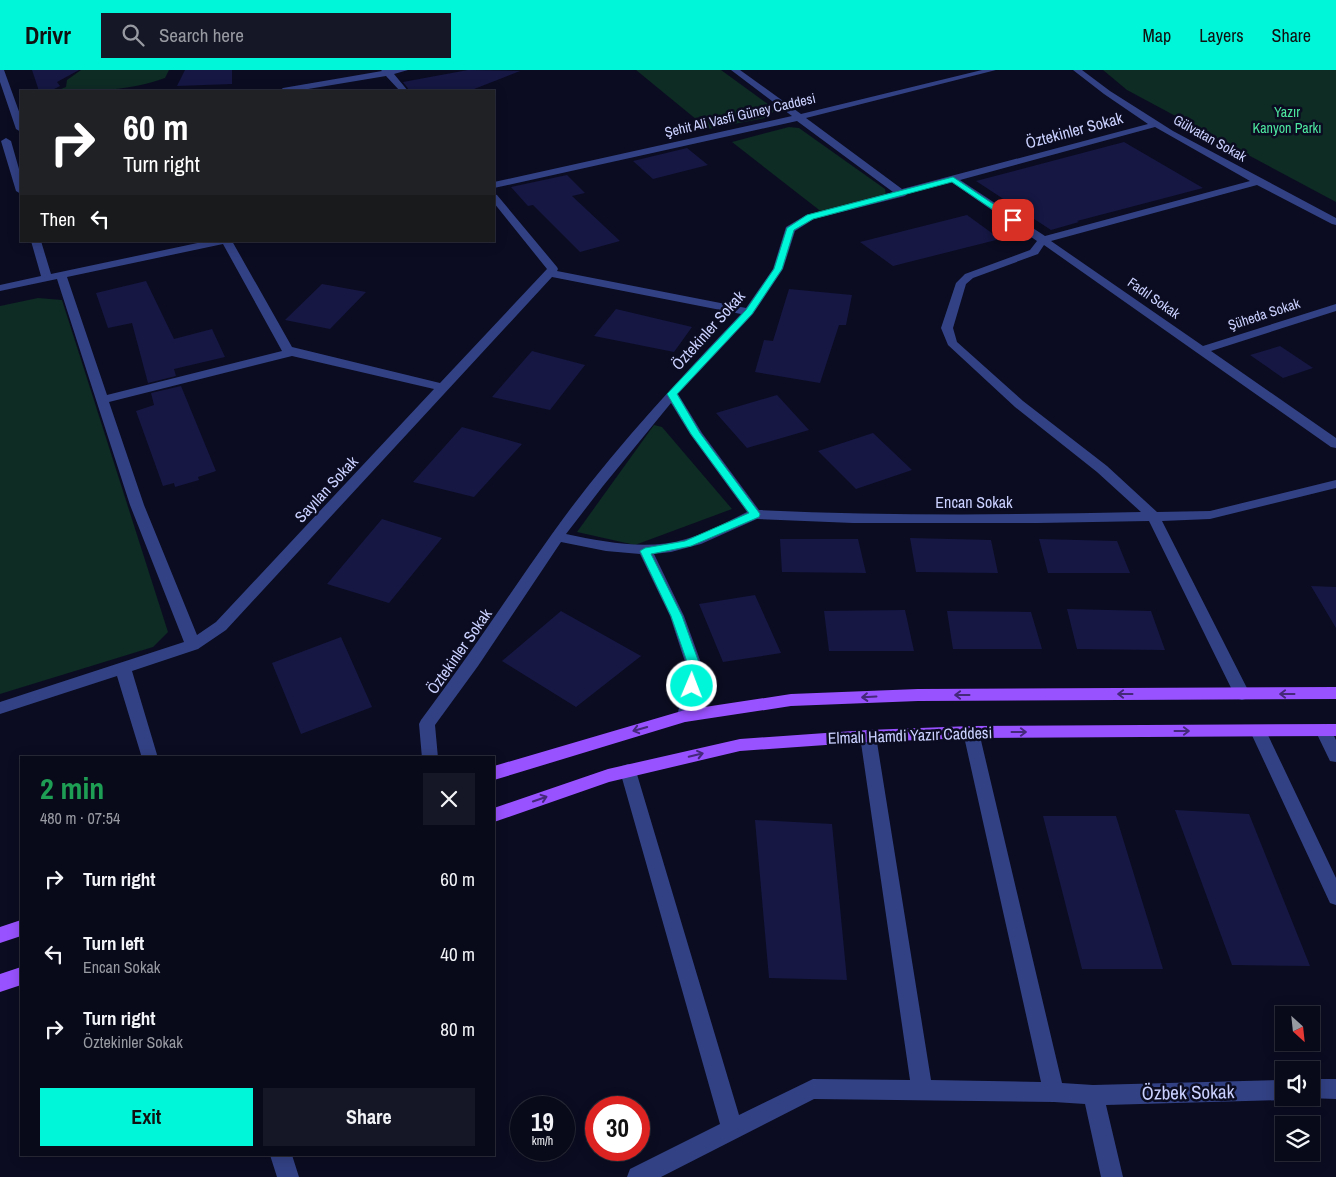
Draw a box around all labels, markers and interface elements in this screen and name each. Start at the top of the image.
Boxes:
search box [101,13,451,58]
text: Drivr [25,19,71,51]
icon: search [119,21,147,49]
text: Search here [159,22,244,48]
text: Map [1143,23,1171,48]
text: Layers [1199,23,1244,48]
text: Share [1272,23,1311,48]
street label: Şehit Ali Vasfi Güney Caddesi [663,89,817,141]
park label: Yazır Kanyon Parkı [1253,103,1321,137]
text: 60 m [123,104,188,151]
street label: Öztekinler Sokak [1023,106,1126,154]
icon: right [40,110,105,175]
street label: Gülvatan Sokak [1170,110,1250,166]
text: Turn right [123,149,200,179]
pin [992,199,1034,241]
icon: left [86,205,114,233]
text: Then [40,206,76,232]
icon: arrive [999,206,1027,234]
street label: Fadıl Sokak [1124,273,1184,323]
street label: Öztekinler Sokak [666,285,750,374]
street label: Şüheda Sokak [1226,294,1303,334]
street label: Sayılan Sokak [289,451,363,527]
street label: Encan Sokak [935,491,1013,513]
street label: Öztekinler Sokak [421,603,497,698]
position arrow [665,659,717,711]
one-way arrow [1117,689,1134,699]
one-way arrow [1280,689,1296,699]
one-way arrow [955,690,971,700]
one-way arrow [862,692,878,702]
street label: Elmalı Hamdi Yazır Caddesi [827,721,993,749]
one-way arrow [632,725,648,735]
one-way arrow [1174,726,1190,736]
one-way arrow [1011,727,1027,737]
one-way arrow [688,750,704,759]
text: 2 min [40,768,104,808]
button: close [423,773,475,825]
one-way arrow [532,794,547,803]
text: 480 m · 07:54 [40,807,120,829]
icon: right [40,865,68,893]
text: Turn right [83,866,155,892]
text: 60 m [440,866,475,892]
text: Turn left [83,930,144,956]
icon: left [40,940,68,968]
text: 40 m [440,941,475,967]
text: Encan Sokak [83,956,160,978]
text: Turn right [83,1005,155,1031]
north arrow [1275,1006,1320,1051]
map controls [1275,1006,1320,1161]
icon: right [40,1015,68,1043]
text: 80 m [440,1016,475,1042]
text: Öztekinler Sokak [83,1031,183,1053]
button: sound [1275,1061,1320,1106]
street label: Özbek Sokak [1141,1078,1235,1106]
button: Exit [40,1088,253,1146]
button: Share [263,1088,475,1146]
speed limit sign: 30 [585,1096,650,1161]
text: 19 [531,1105,554,1139]
button: layers [1275,1116,1320,1161]
text: km/h [532,1133,553,1149]

